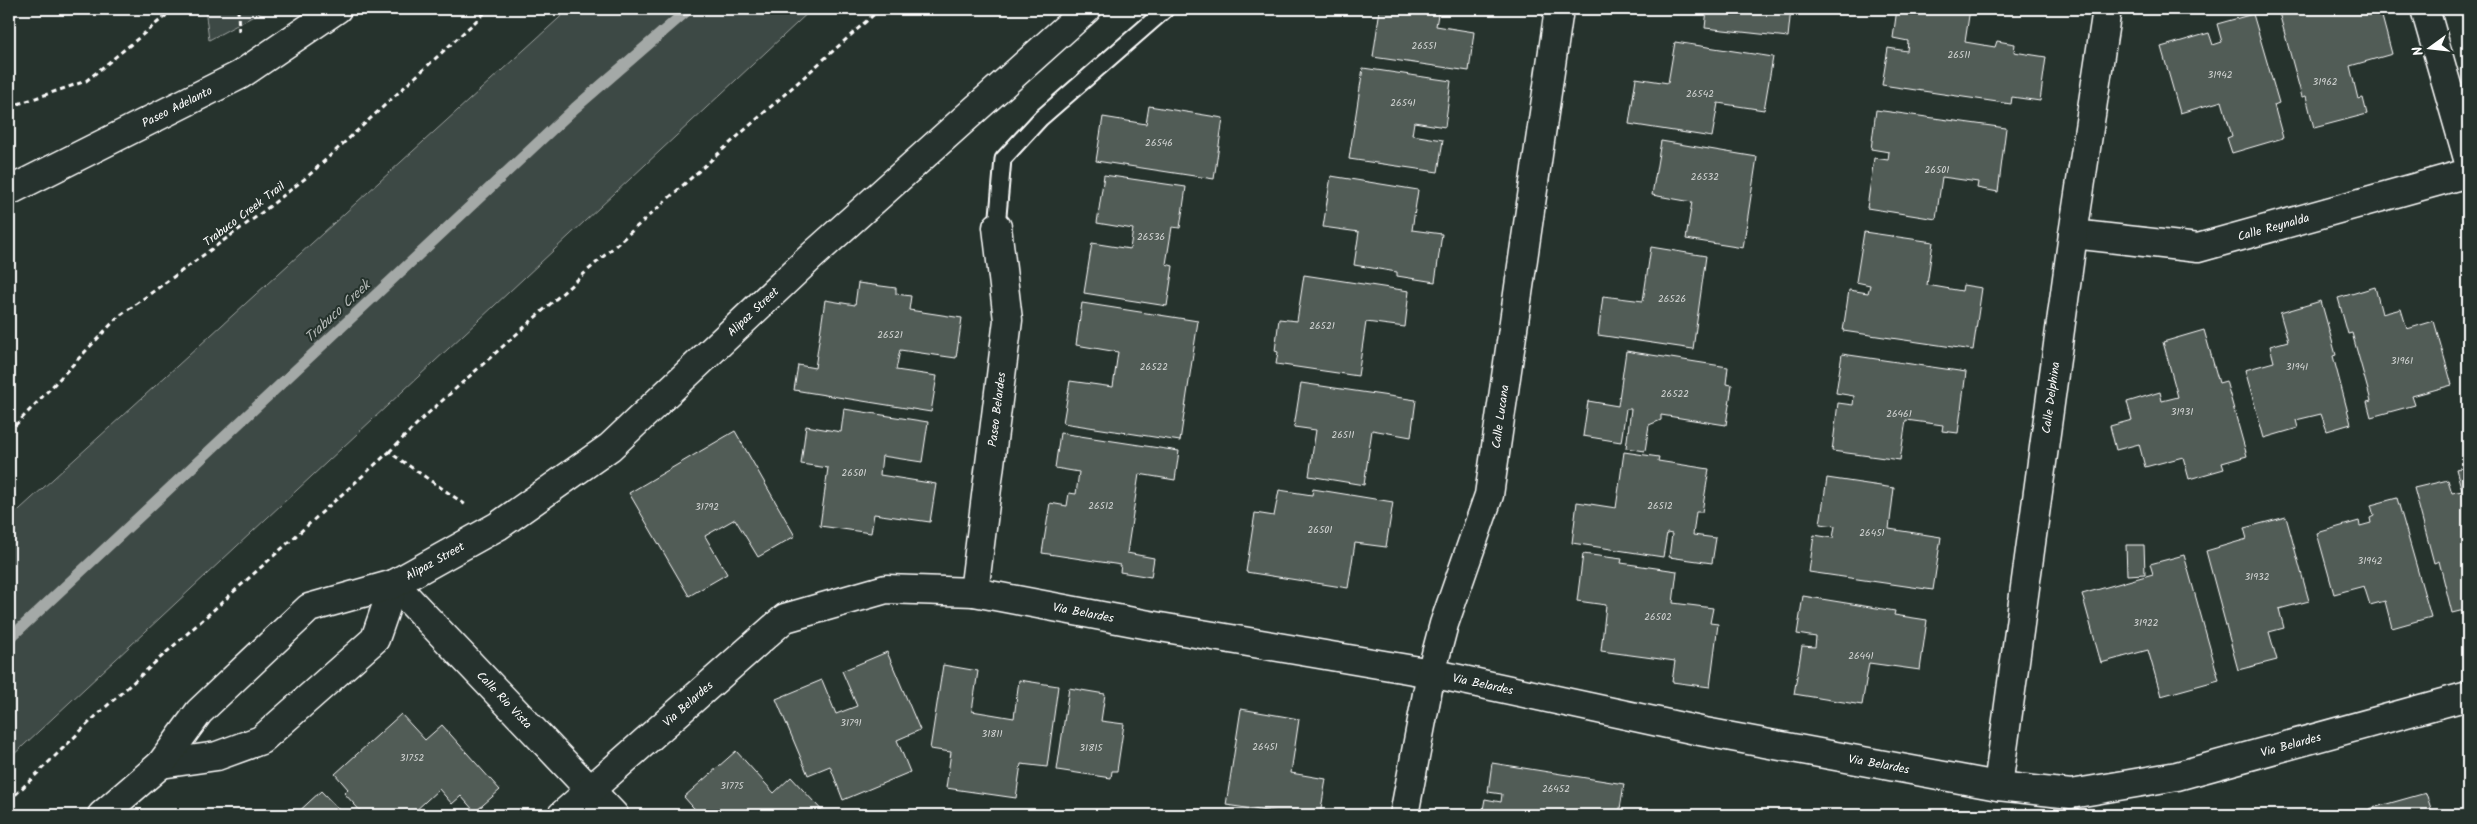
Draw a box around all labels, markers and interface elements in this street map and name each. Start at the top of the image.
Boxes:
north arrow [2404,22,2454,72]
house number: 26551 [1411,38,1437,54]
text: N [2407,44,2430,58]
house number: 26511 [1947,47,1971,63]
house number: 31942 [2207,67,2233,83]
house number: 31962 [2312,74,2338,90]
street label: Paseo Adelanto [139,81,216,133]
house number: 26542 [1686,86,1714,102]
house number: 26541 [1390,95,1416,111]
house number: 26546 [1145,135,1173,151]
house number: 26501 [1925,162,1949,178]
house number: 26532 [1691,169,1719,185]
street label: Trabuco Creek Trail [199,177,289,251]
street label: Calle Reynalda [2235,208,2312,247]
house number: 26536 [1137,229,1165,245]
water label: Trabuco Creek [300,274,377,348]
street label: Alipaz Street [723,283,784,341]
house number: 26526 [1658,291,1686,307]
house number: 26521 [1309,318,1335,334]
house number: 26521 [877,327,903,343]
house number: 31961 [2391,353,2413,369]
house number: 26522 [1140,359,1168,375]
house number: 31941 [2286,359,2308,375]
street label: Calle Delphina [2037,360,2066,435]
street label: Paseo Belardes [983,371,1011,448]
street label: Calle Lucana [1487,383,1515,450]
house number: 26522 [1661,386,1689,402]
house number: 31931 [2171,404,2193,420]
house number: 26461 [1886,406,1912,422]
house number: 26511 [1331,427,1355,443]
house number: 26501 [842,465,866,481]
house number: 26512 [1088,498,1114,514]
house number: 26512 [1647,498,1673,514]
house number: 31792 [695,499,719,515]
house number: 26501 [1308,522,1332,538]
house number: 26451 [1859,525,1885,541]
street label: Alipaz Street [402,537,469,586]
house number: 31942 [2357,553,2383,569]
house number: 31932 [2244,569,2270,585]
street label: Via Belardes [1051,598,1115,628]
house number: 26502 [1644,609,1672,625]
house number: 31922 [2133,615,2159,631]
house number: 26441 [1848,648,1874,664]
street label: Calle Rio Vista [472,667,537,734]
street label: Via Belardes [1451,669,1515,700]
street label: Via Belardes [659,677,718,732]
house number: 31791 [840,715,862,731]
house number: 31811 [981,726,1003,742]
street label: Via Belardes [2259,728,2323,763]
house number: 26451 [1252,739,1278,755]
house number: 31815 [1079,740,1103,756]
house number: 31752 [400,750,425,766]
street label: Via Belardes [1847,750,1911,780]
house number: 31775 [720,778,744,794]
house number: 26452 [1542,781,1570,797]

